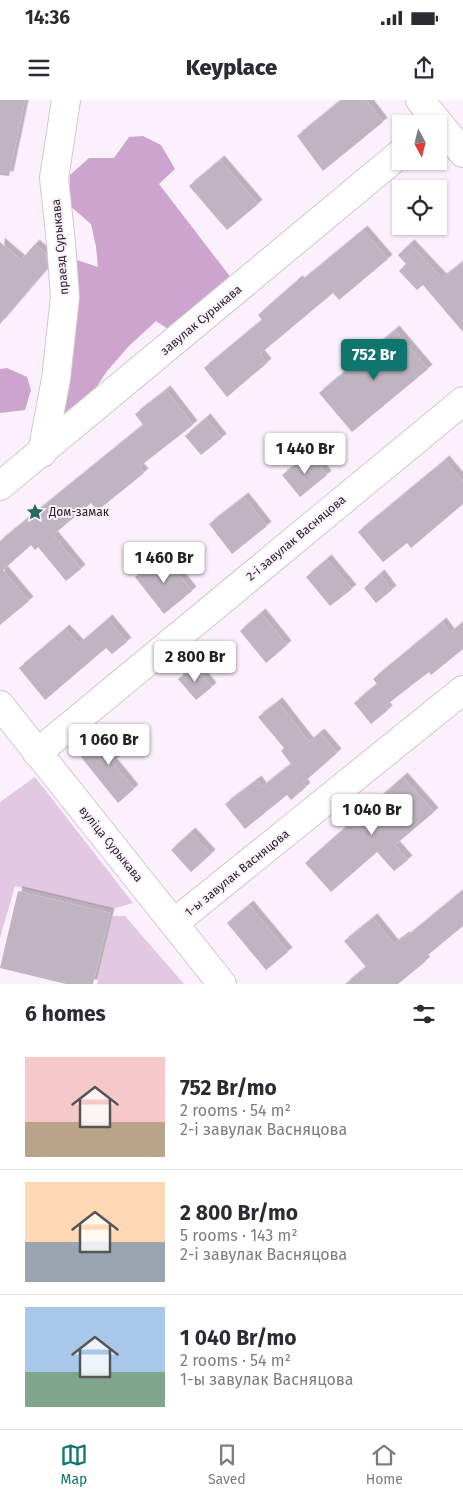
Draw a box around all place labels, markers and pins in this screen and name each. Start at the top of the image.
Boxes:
pin: 752 Br [333,338,415,381]
pin: 1 440 Br [253,432,357,475]
place icon: Дом-замак [25,502,45,522]
place label: Дом-замак [48,505,110,519]
pin: 1 460 Br [112,542,216,584]
pin: 2 800 Br [143,640,247,683]
pin: 1 060 Br [57,724,161,766]
pin: 1 040 Br [320,794,424,836]

